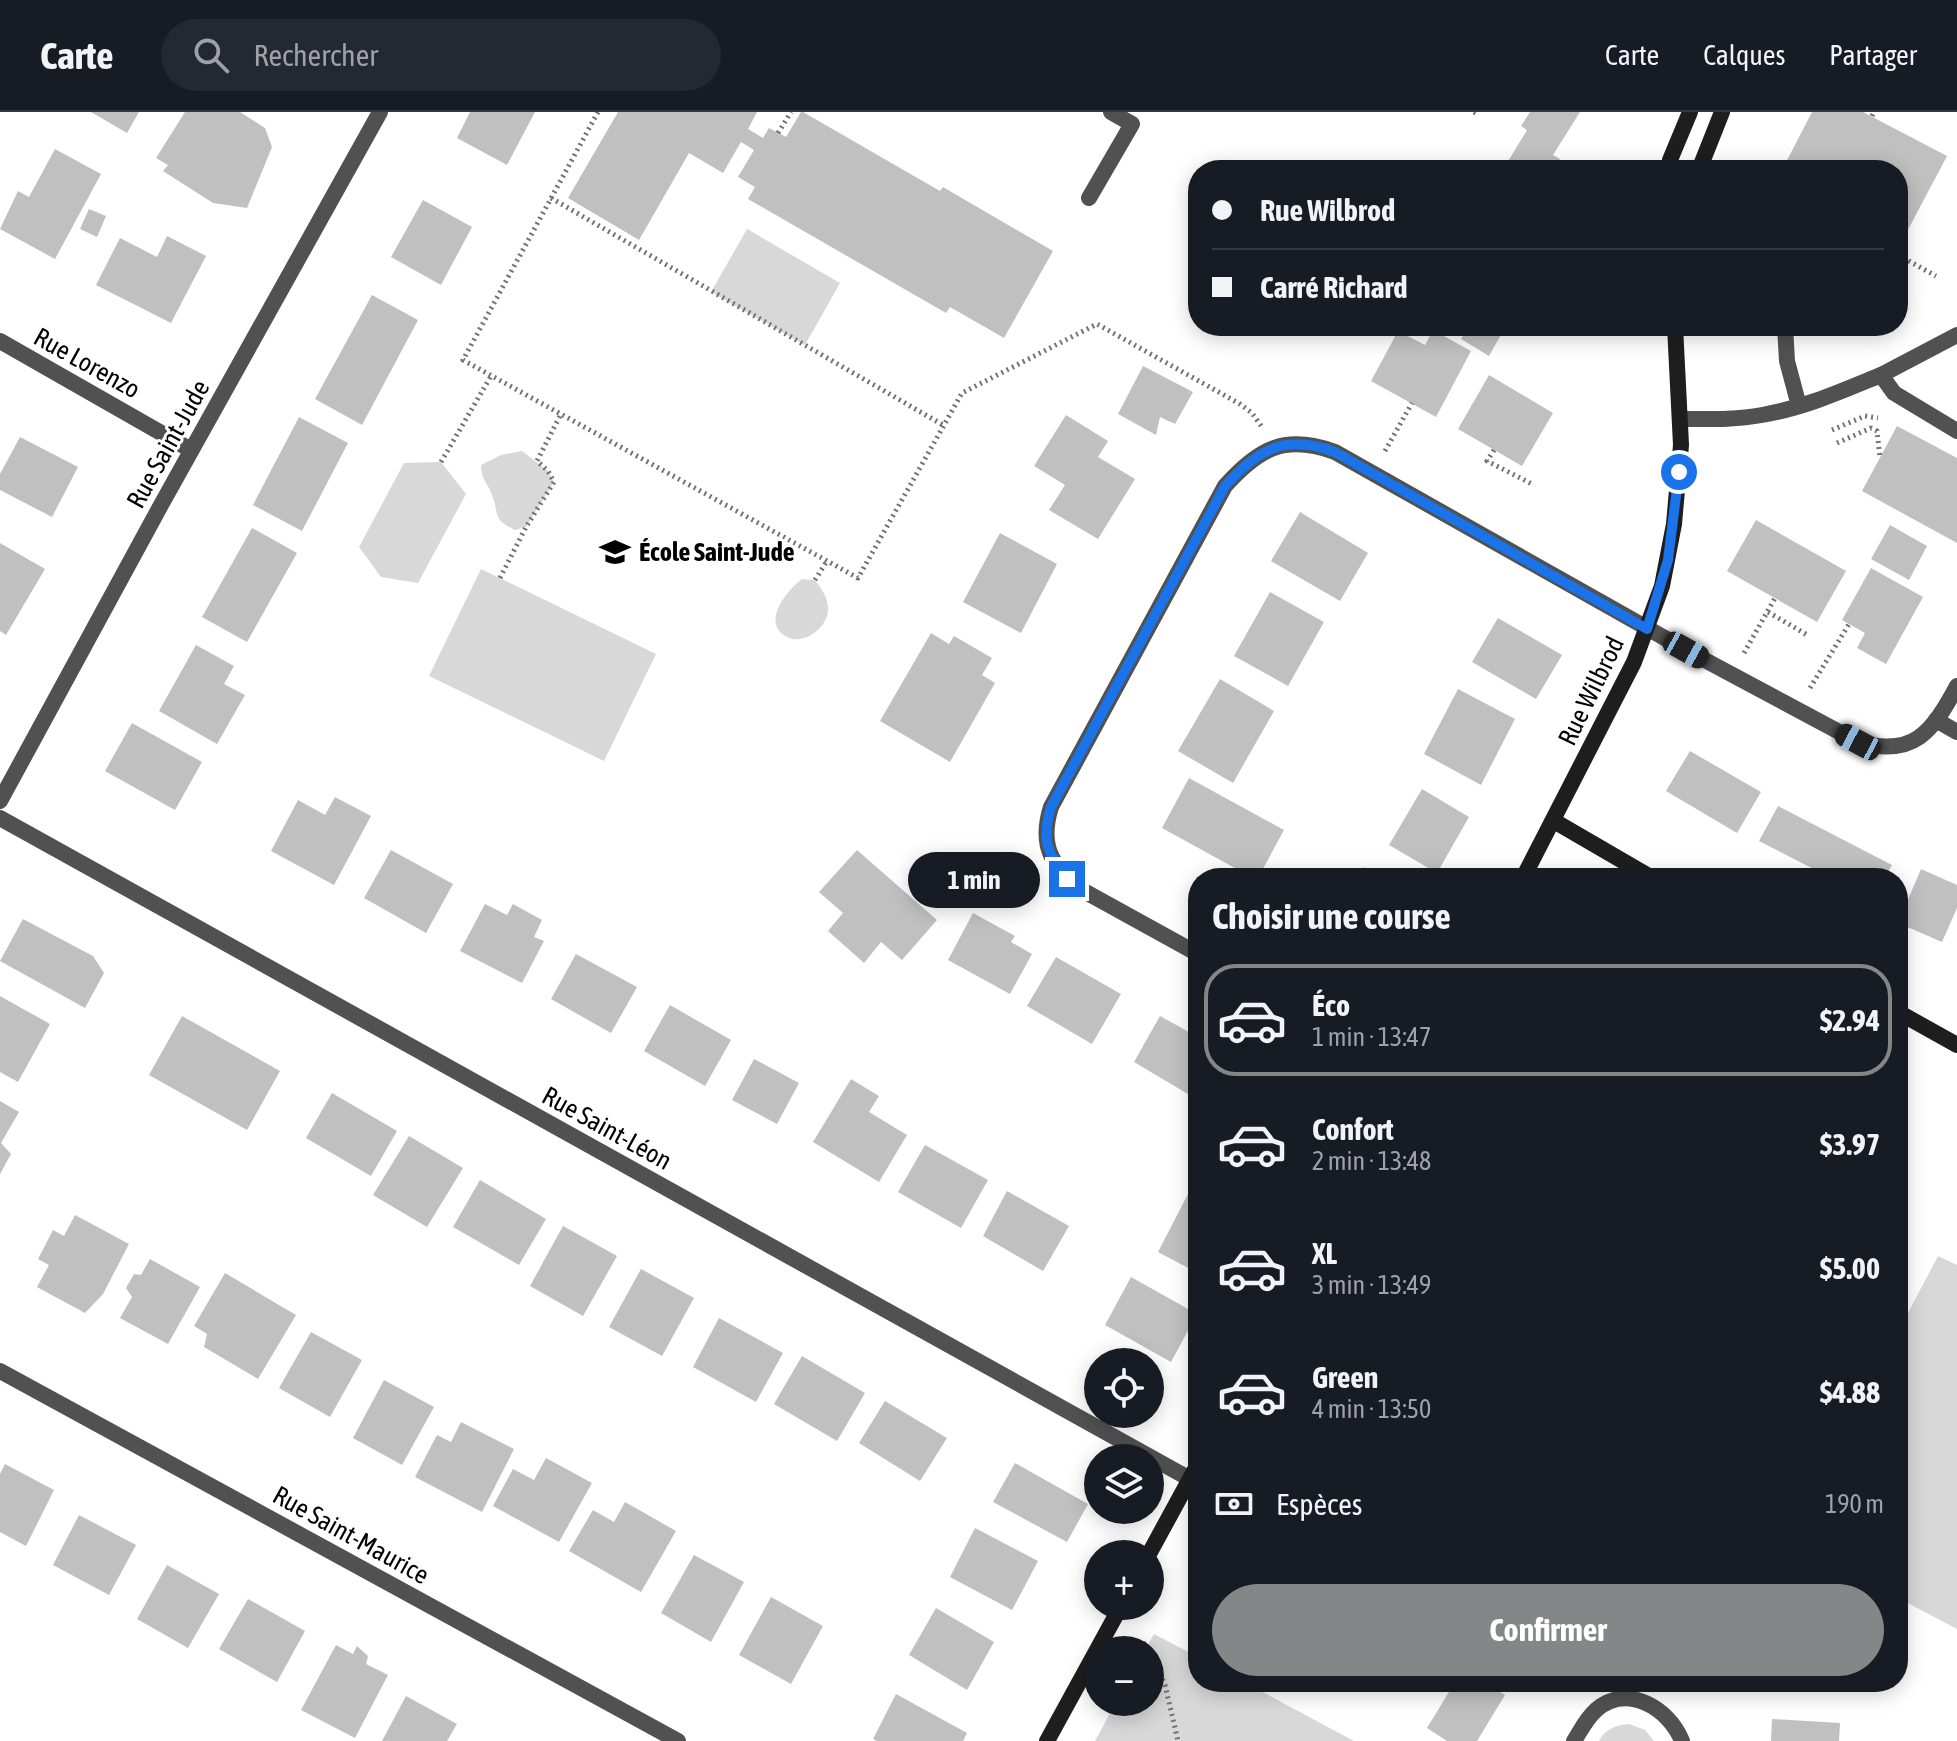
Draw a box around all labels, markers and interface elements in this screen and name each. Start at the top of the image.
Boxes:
search box [161,19,721,91]
icon: search [189,33,233,77]
text: Carte [40,34,113,77]
text: Rechercher [253,38,378,72]
text: Carte [1605,39,1659,71]
text: Calques [1703,39,1785,71]
text: Partager [1829,39,1917,71]
text: Rue Wilbrod [1260,193,1395,227]
text: Carré Richard [1260,270,1407,304]
street label: Rue Lorenzo [29,322,145,404]
street label: Rue Saint-Jude [121,375,215,513]
route start [1661,454,1697,490]
school or university icon: École Saint-Jude [598,535,632,569]
place label: École Saint-Jude [639,537,795,567]
car [1659,628,1713,672]
street label: Rue Wilbrod [1552,632,1630,750]
car [1831,720,1885,764]
callout: 1 min [907,851,1039,907]
route end [1049,861,1085,897]
text: 1 min [947,865,1001,895]
text: Choisir une course [1212,895,1451,937]
icon: car [1216,984,1288,1056]
text: Éco [1312,988,1350,1022]
text: $2.94 [1820,1003,1880,1037]
text: 1 min · 13:47 [1312,1022,1431,1052]
street label: Rue Saint-Léon [537,1080,677,1176]
icon: car [1216,1108,1288,1180]
text: Confort [1312,1112,1394,1146]
text: $3.97 [1820,1127,1880,1161]
text: 2 min · 13:48 [1312,1146,1431,1176]
icon: car [1216,1232,1288,1304]
text: XL [1312,1236,1337,1270]
text: $5.00 [1820,1251,1880,1285]
text: 3 min · 13:49 [1312,1270,1431,1300]
map controls [1084,1348,1164,1716]
button: locate [1084,1348,1164,1428]
icon: car [1216,1356,1288,1428]
text: Green [1312,1360,1378,1394]
text: $4.88 [1820,1375,1880,1409]
text: 4 min · 13:50 [1312,1394,1431,1424]
button: layers [1084,1444,1164,1524]
street label: Rue Saint-Maurice [268,1480,434,1590]
icon: cash [1212,1482,1256,1526]
text: Espèces [1276,1487,1362,1521]
text: 190 m [1825,1489,1884,1519]
button: + [1084,1540,1164,1620]
button: Confirmer [1212,1584,1884,1676]
button: − [1084,1636,1164,1716]

